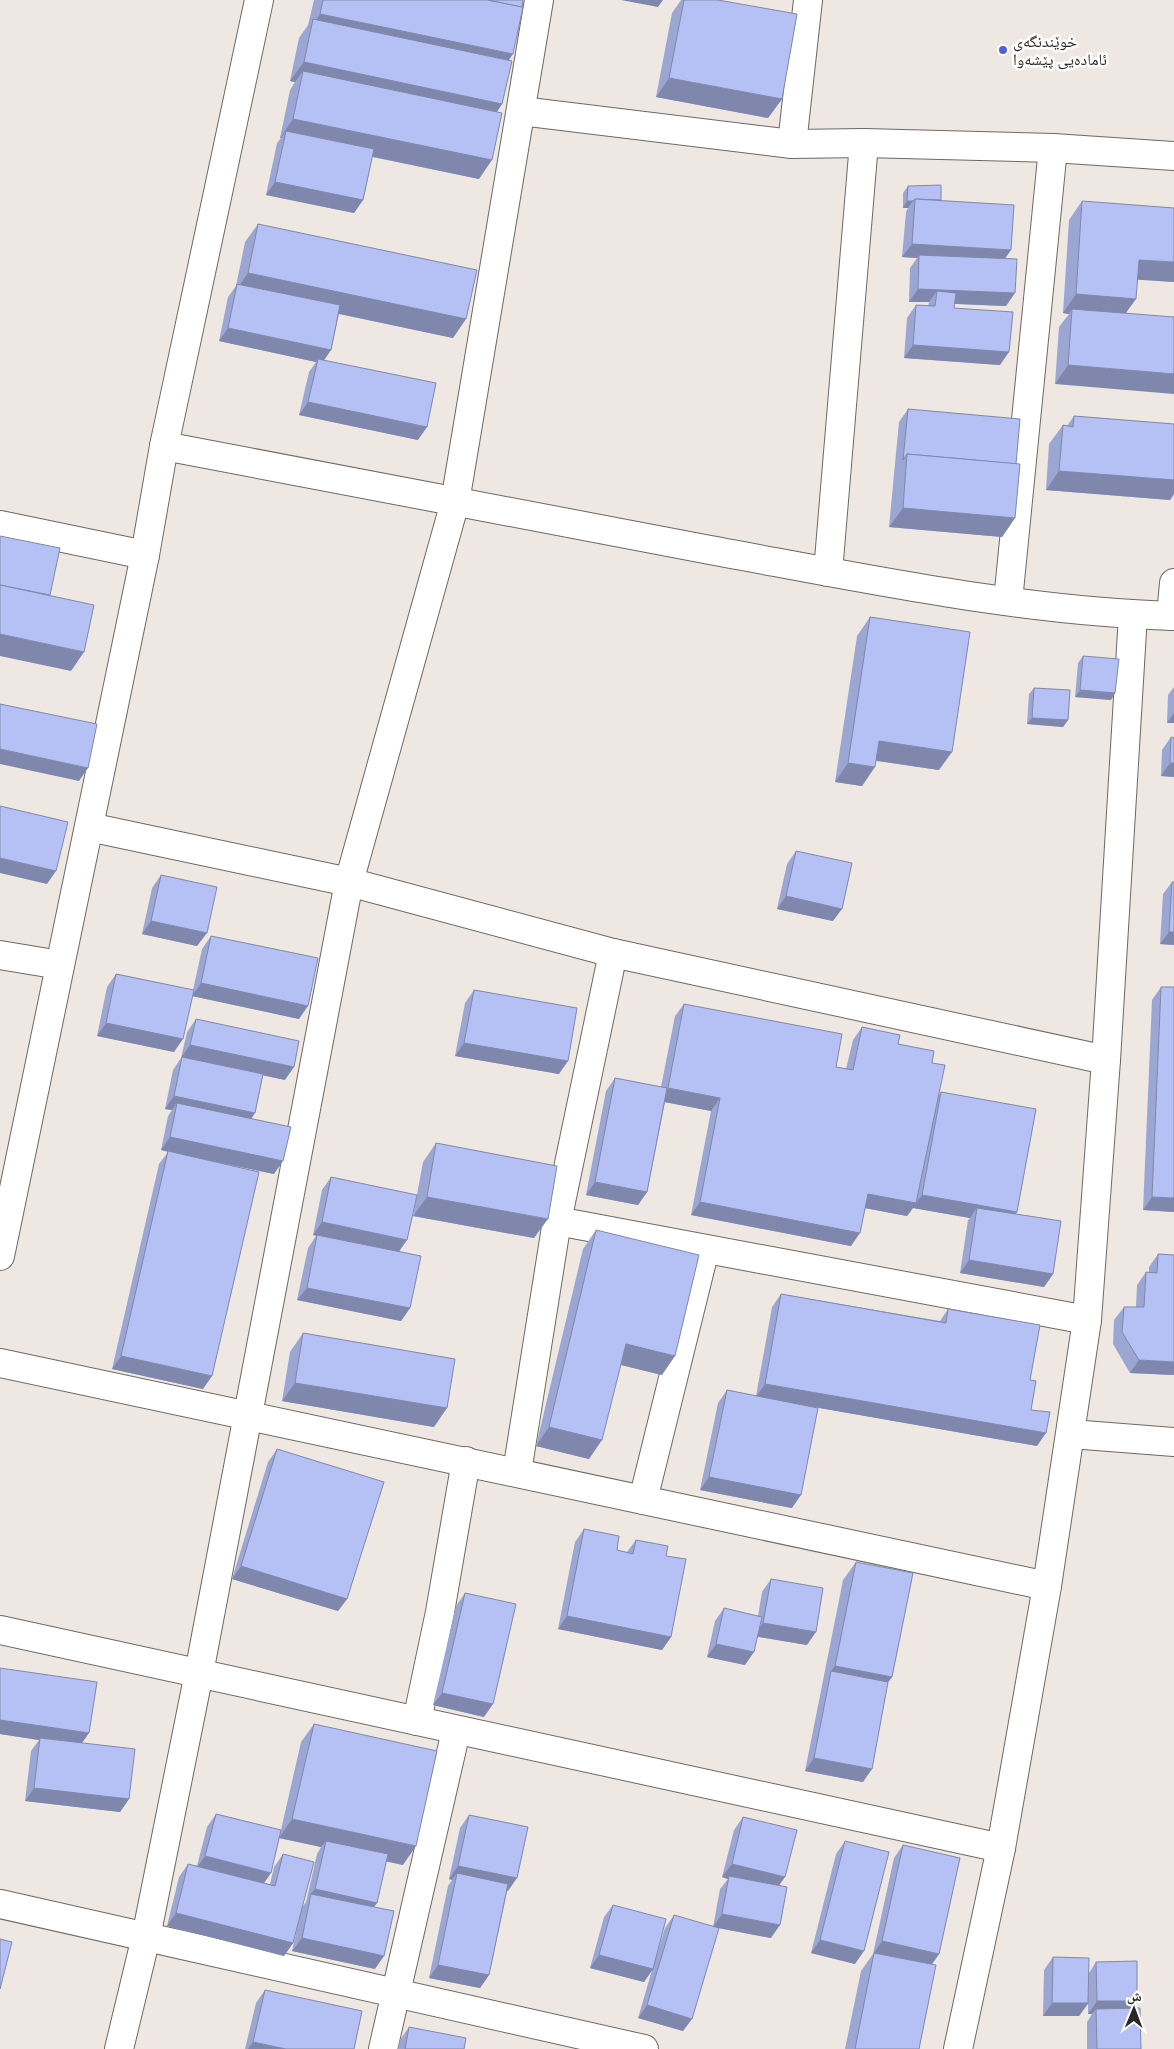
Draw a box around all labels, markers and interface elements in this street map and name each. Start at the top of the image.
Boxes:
place label: خوێندنگەی ئامادەیی پێشەوا [1013,32,1107,70]
marker: خوێندنگەی ئامادەیی پێشەوا [997,44,1009,56]
north arrow [1109,1984,1159,2034]
text: ش [1127,1988,1142,2005]

